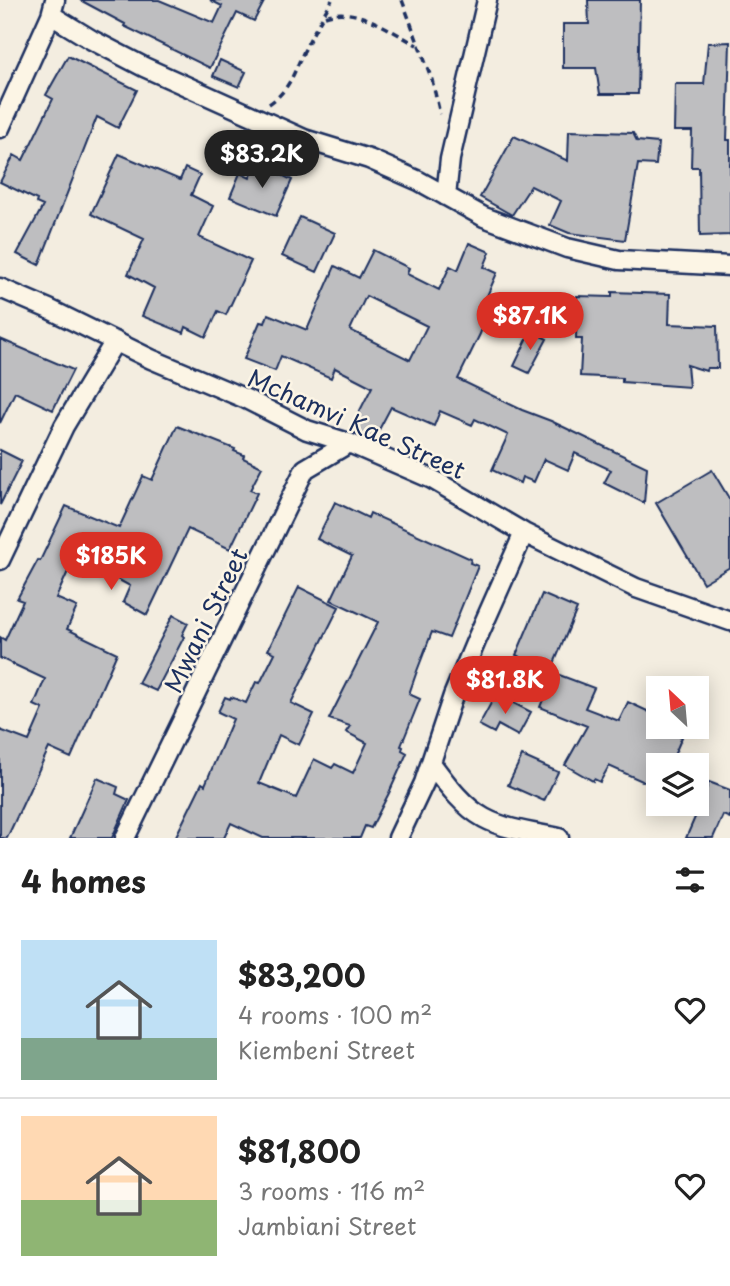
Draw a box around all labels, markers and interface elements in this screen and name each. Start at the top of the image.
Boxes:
pin: $83.2K [205,130,319,190]
text: $83.2K [220,135,304,170]
pin: $87.1K [473,292,587,352]
text: $87.1K [493,297,567,332]
street label: Mchamvi Kae Street [242,359,472,487]
pin: $185K [62,532,160,592]
text: $185K [76,537,146,572]
street label: Mwani Street [154,541,256,699]
pin: $81.8K [448,656,562,716]
text: $81.8K [466,661,544,696]
north arrow [646,676,709,738]
map controls [646,676,709,816]
button: layers [646,753,709,816]
text: 4 homes [21,858,146,903]
icon: filters [671,861,709,899]
text: $83,200 [238,952,366,997]
icon: home [77,968,161,1052]
icon: heart [671,991,709,1029]
text: 4 rooms · 100 m² [238,997,432,1032]
text: Kiembeni Street [238,1032,415,1067]
text: $81,800 [238,1128,361,1173]
icon: home [77,1144,161,1228]
icon: heart [671,1167,709,1205]
text: 3 rooms · 116 m² [238,1173,425,1208]
text: Jambiani Street [238,1208,416,1243]

